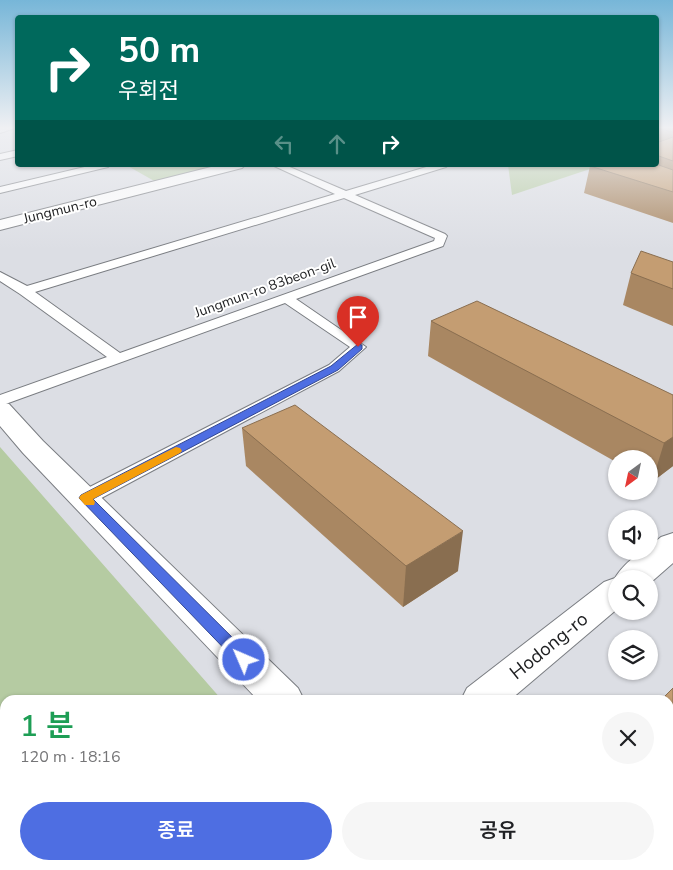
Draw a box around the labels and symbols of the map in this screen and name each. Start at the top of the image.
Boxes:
street label: Jungmun-ro [20,192,99,229]
street label: Jungmun-ro 83beon-gil [191,253,339,323]
pin [337,296,379,347]
north arrow [608,450,658,500]
street label: Hodong-ro [504,606,594,686]
position arrow [217,633,269,685]

